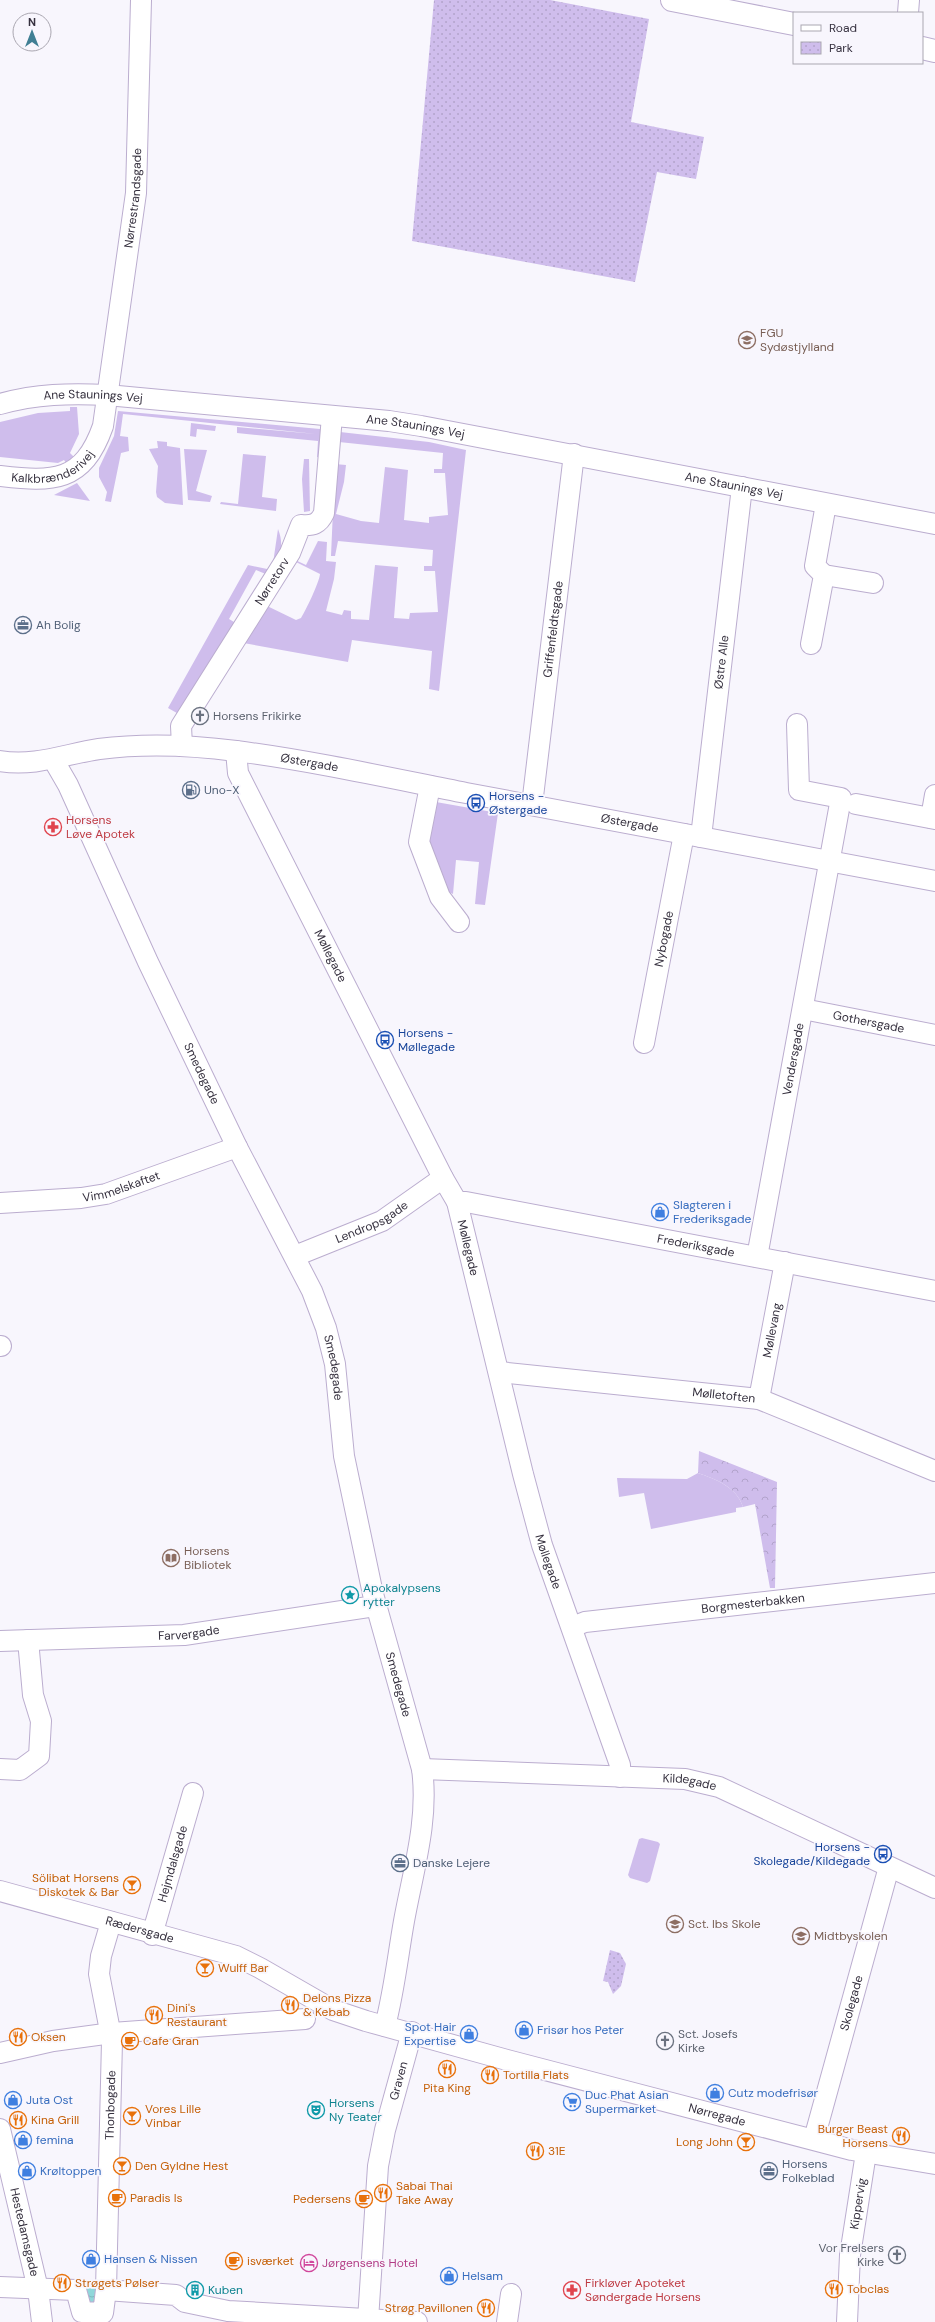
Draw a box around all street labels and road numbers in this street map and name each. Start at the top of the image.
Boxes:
street label: Nørrestrandsgade [120,148,145,249]
street label: Ane Staunings Vej [43,386,144,406]
street label: Ane Staunings Vej [365,411,466,442]
street label: Kalkbrænderivej [11,447,98,487]
street label: Ane Staunings Vej [683,468,784,503]
street label: Nørretorv [251,554,293,608]
street label: Griffenfeldtsgade [539,580,567,679]
street label: Østre Alle [710,634,733,690]
street label: Østergade [279,750,340,775]
street label: Østergade [600,810,660,836]
street label: Nybogade [651,909,677,968]
street label: Møllegade [311,927,351,985]
street label: Gothersgade [832,1007,906,1037]
street label: Vendersgade [779,1022,808,1097]
street label: Smedegade [180,1040,223,1107]
street label: Vimmelskaftet [81,1167,162,1206]
street label: Lendropsgade [333,1197,411,1247]
street label: Møllegade [454,1218,483,1278]
street label: Frederiksgade [656,1230,736,1261]
street label: Møllevang [759,1301,785,1359]
street label: Smedegade [320,1333,347,1401]
street label: Mølletoften [691,1384,756,1407]
street label: Møllegade [532,1533,565,1591]
street label: Borgmesterbakken [700,1590,806,1617]
street label: Farvergade [158,1622,221,1644]
street label: Smedegade [382,1650,415,1719]
street label: Kildegade [662,1770,718,1794]
street label: Hejmdalsgade [154,1824,191,1904]
street label: Rædersgade [104,1912,176,1947]
street label: Skolegade [836,1973,867,2033]
street label: Graven [386,2059,412,2102]
street label: Thonbogade [102,2070,119,2140]
street label: Nørregade [687,2100,748,2130]
street label: Kippervig [846,2176,870,2231]
street label: Hestedamsgade [6,2186,43,2278]

